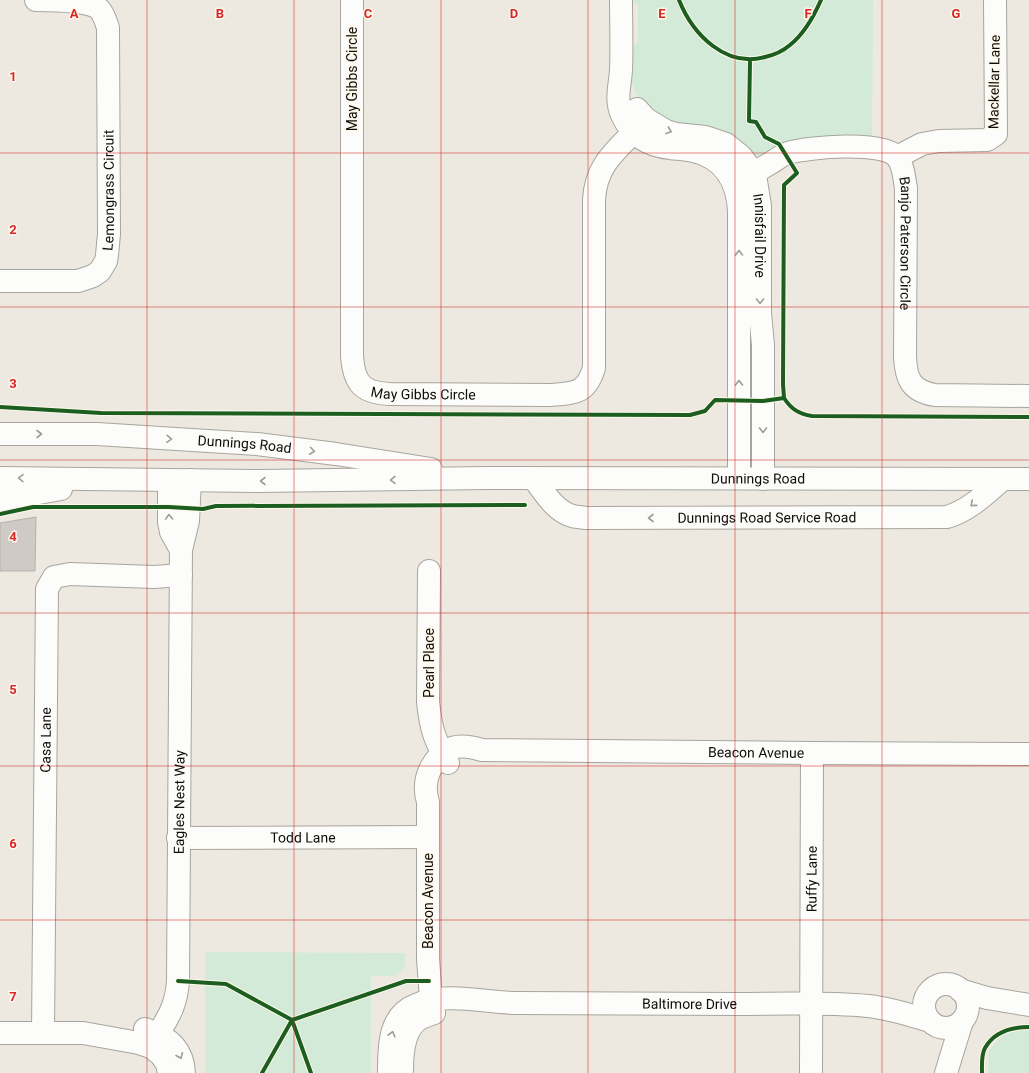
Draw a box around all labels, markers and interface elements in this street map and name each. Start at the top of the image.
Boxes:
text: A [70,6,79,21]
text: B [216,6,224,21]
text: C [364,6,373,21]
text: D [510,6,518,21]
text: E [658,6,666,21]
text: F [804,6,812,21]
text: G [952,6,961,21]
street label: May Gibbs Circle [344,27,360,131]
street label: Mackellar Lane [985,35,1003,129]
text: 1 [9,69,17,84]
one-way arrow [665,127,672,135]
street label: Lemongrass Circuit [99,129,117,251]
street label: Banjo Paterson Circle [896,175,914,310]
street label: Innisfail Drive [750,192,768,278]
text: 2 [9,222,17,237]
one-way arrow [735,250,743,256]
one-way arrow [756,298,764,304]
text: 3 [9,376,17,391]
one-way arrow [735,380,743,386]
street label: May Gibbs Circle [369,384,476,403]
one-way arrow [759,427,767,433]
one-way arrow [36,430,42,438]
street label: Dunnings Road [197,432,293,456]
one-way arrow [166,434,172,443]
one-way arrow [309,446,315,455]
street label: Dunnings Road [711,470,805,487]
one-way arrow [18,474,24,483]
one-way arrow [390,475,396,484]
one-way arrow [260,477,266,485]
one-way arrow [971,500,978,507]
street label: Dunnings Road Service Road [677,509,856,526]
one-way arrow [165,514,173,520]
one-way arrow [648,514,654,522]
text: 4 [9,529,17,544]
street label: Pearl Place [421,628,437,698]
text: 5 [9,682,17,697]
street label: Casa Lane [37,707,54,773]
street label: Beacon Avenue [708,744,804,761]
street label: Eagles Nest Way [171,750,188,854]
street label: Todd Lane [270,829,336,846]
text: 6 [9,836,17,851]
street label: Ruffy Lane [804,846,820,912]
street label: Beacon Avenue [420,853,436,949]
text: 7 [9,989,17,1004]
street label: Baltimore Drive [642,996,737,1012]
one-way arrow [387,1031,395,1038]
one-way arrow [175,1053,183,1060]

